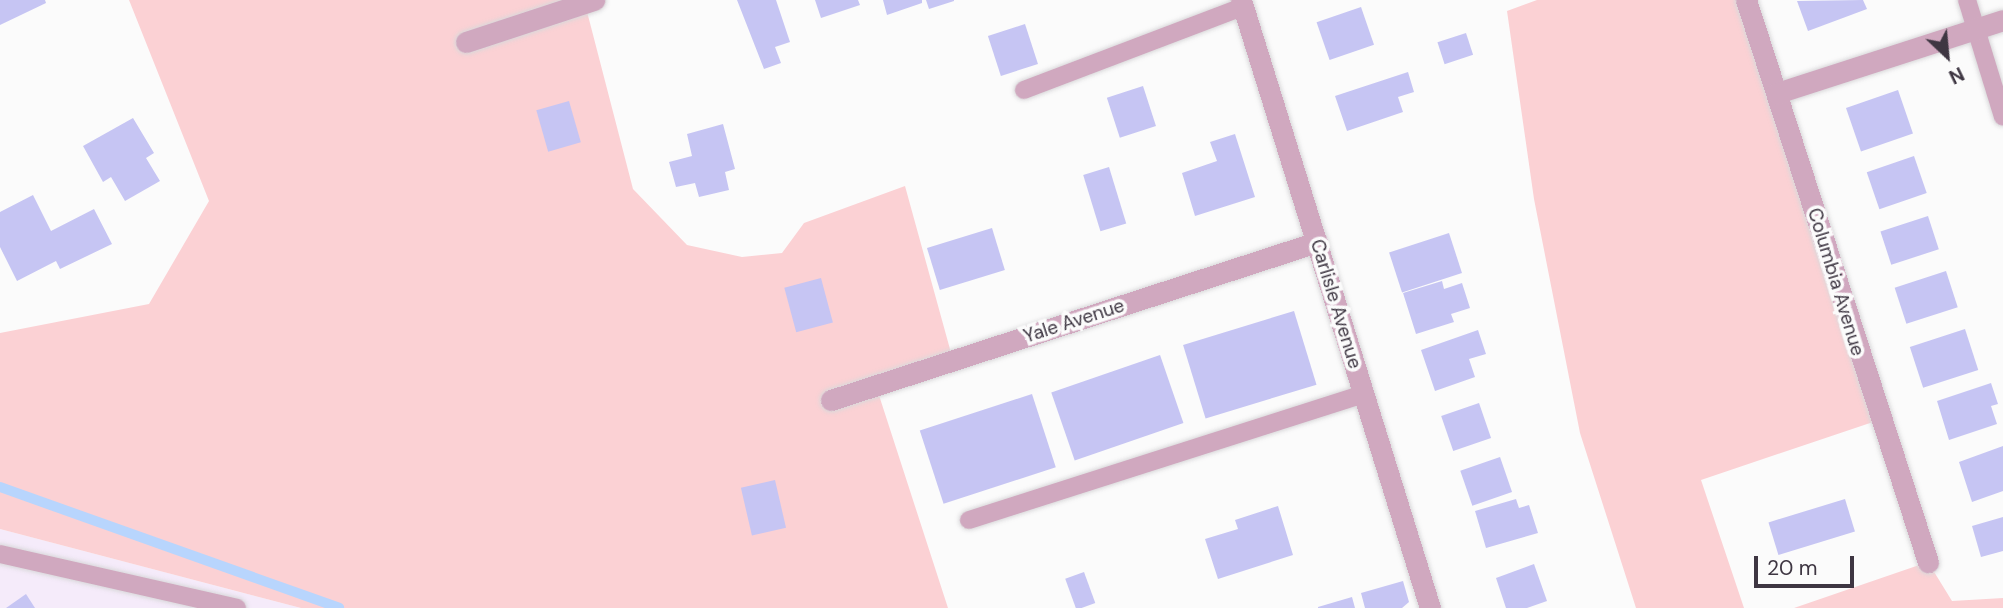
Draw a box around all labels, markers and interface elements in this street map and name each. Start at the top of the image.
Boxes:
north arrow [1912,21,1982,91]
text: N [1945,61,1968,90]
street label: Columbia Avenue [1803,205,1869,359]
street label: Carlisle Avenue [1306,237,1366,371]
street label: Yale Avenue [1021,294,1127,348]
scale bar [1758,542,1858,586]
text: 20 m [1767,554,1818,582]

